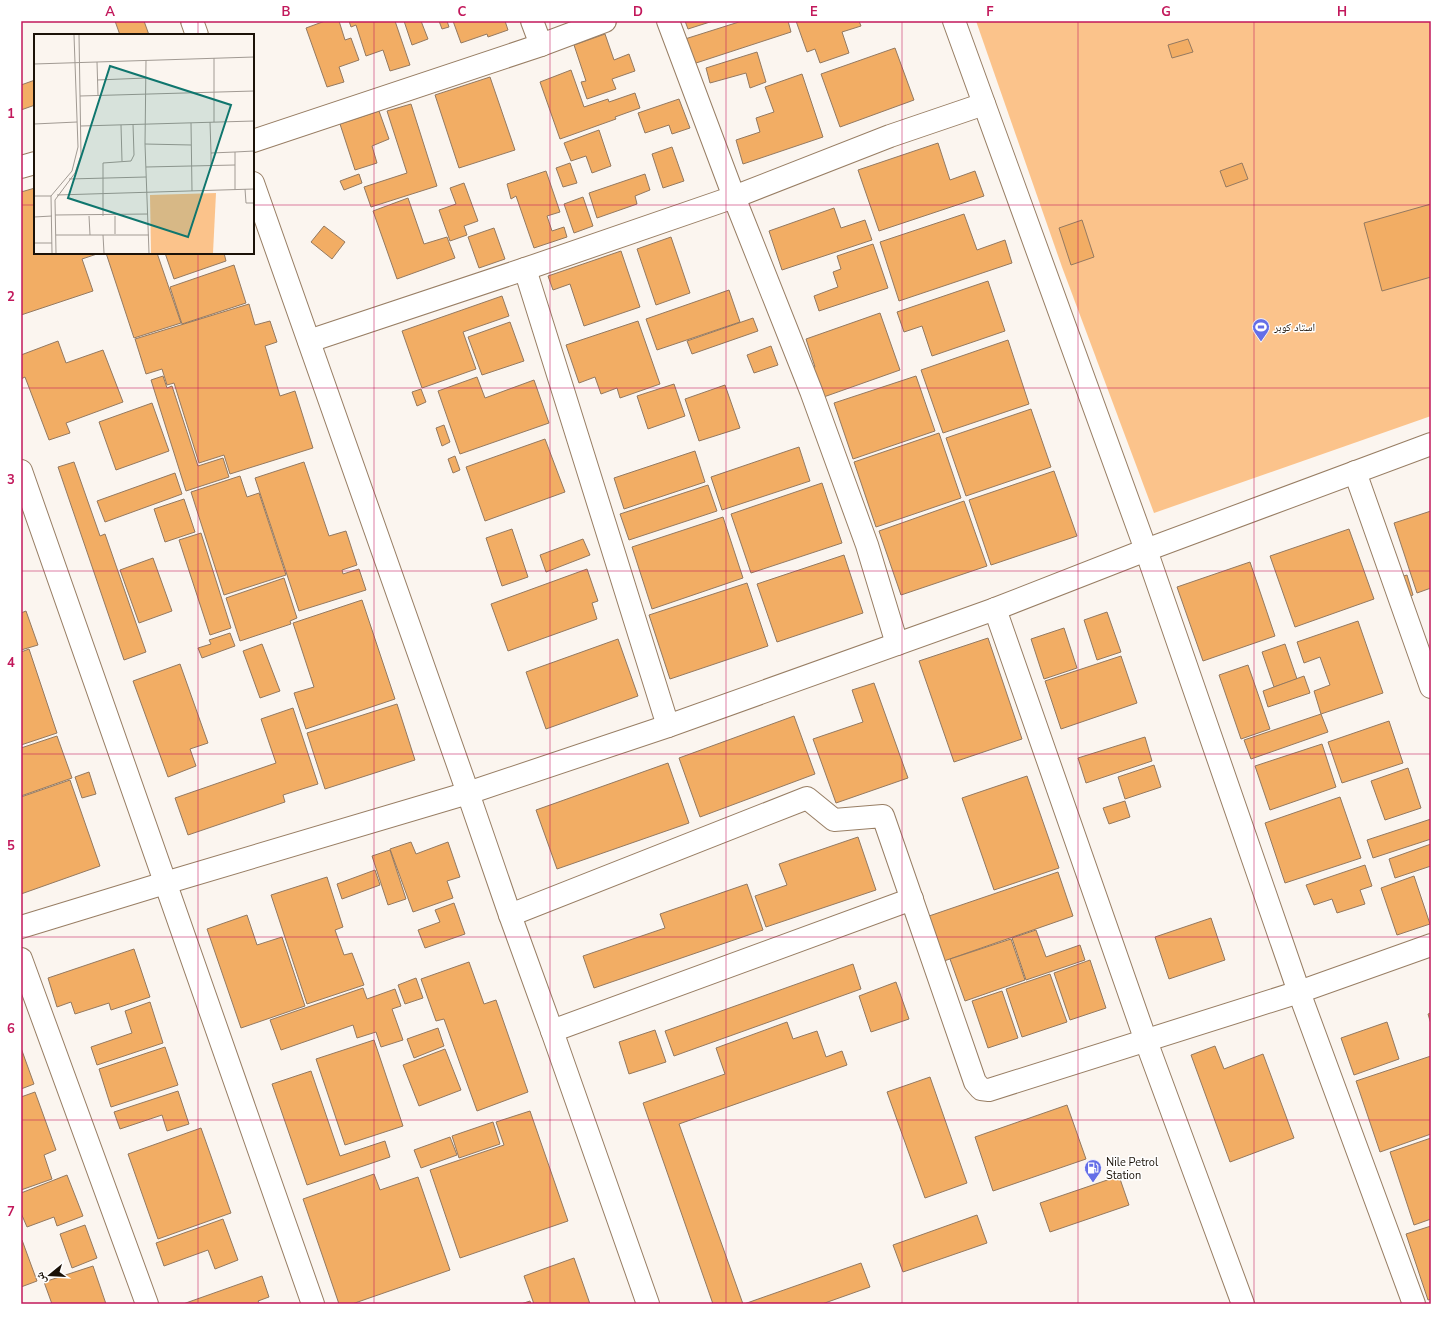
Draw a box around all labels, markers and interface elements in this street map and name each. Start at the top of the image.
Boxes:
text: A [105,3,115,21]
text: B [282,3,291,21]
text: C [458,3,467,21]
text: D [633,3,643,21]
text: E [810,3,818,21]
text: F [986,3,994,21]
text: G [1161,3,1171,21]
text: H [1337,3,1347,21]
inset map [34,34,254,254]
text: 1 [7,105,15,123]
text: 2 [7,288,15,306]
sports icon: استاد كوبر [1251,317,1271,342]
place label: استاد كوبر [1273,320,1315,335]
text: 3 [7,471,15,489]
text: 4 [7,654,15,672]
text: 5 [7,837,15,855]
text: 6 [7,1020,15,1038]
place label: Nile Petrol Station [1106,1155,1159,1183]
fuel station icon: Nile Petrol Station [1083,1158,1103,1183]
text: 7 [7,1203,15,1221]
north arrow [30,1255,70,1295]
text: ش [32,1270,50,1286]

